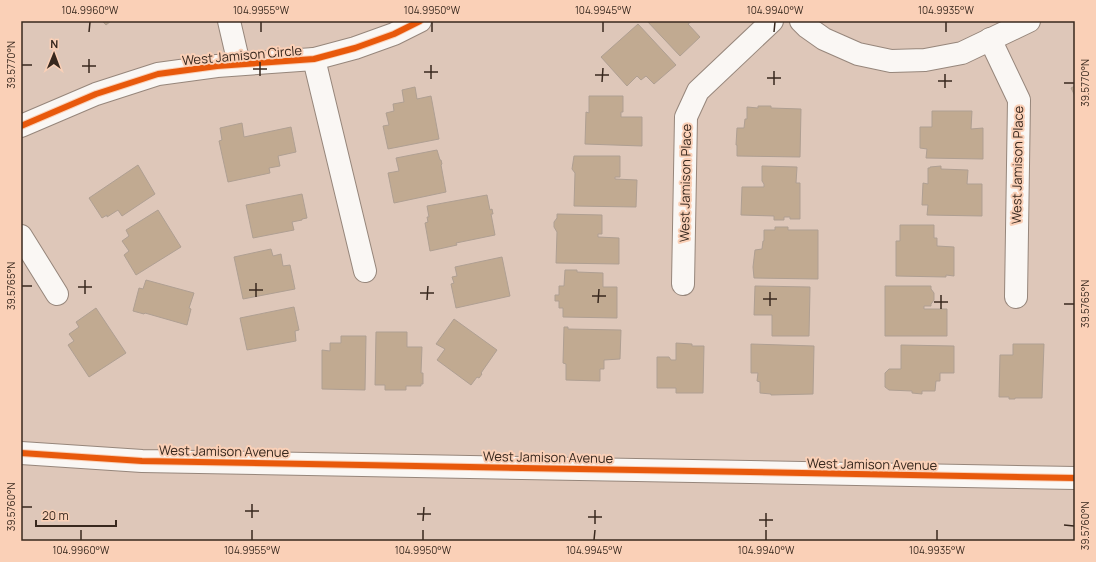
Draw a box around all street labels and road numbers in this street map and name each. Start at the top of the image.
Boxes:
street label: West Jamison Circle [181,41,303,69]
street label: West Jamison Place [1007,105,1027,224]
street label: West Jamison Place [675,123,695,242]
street label: West Jamison Avenue [159,441,290,461]
street label: West Jamison Avenue [483,447,614,467]
street label: West Jamison Avenue [807,454,938,474]

